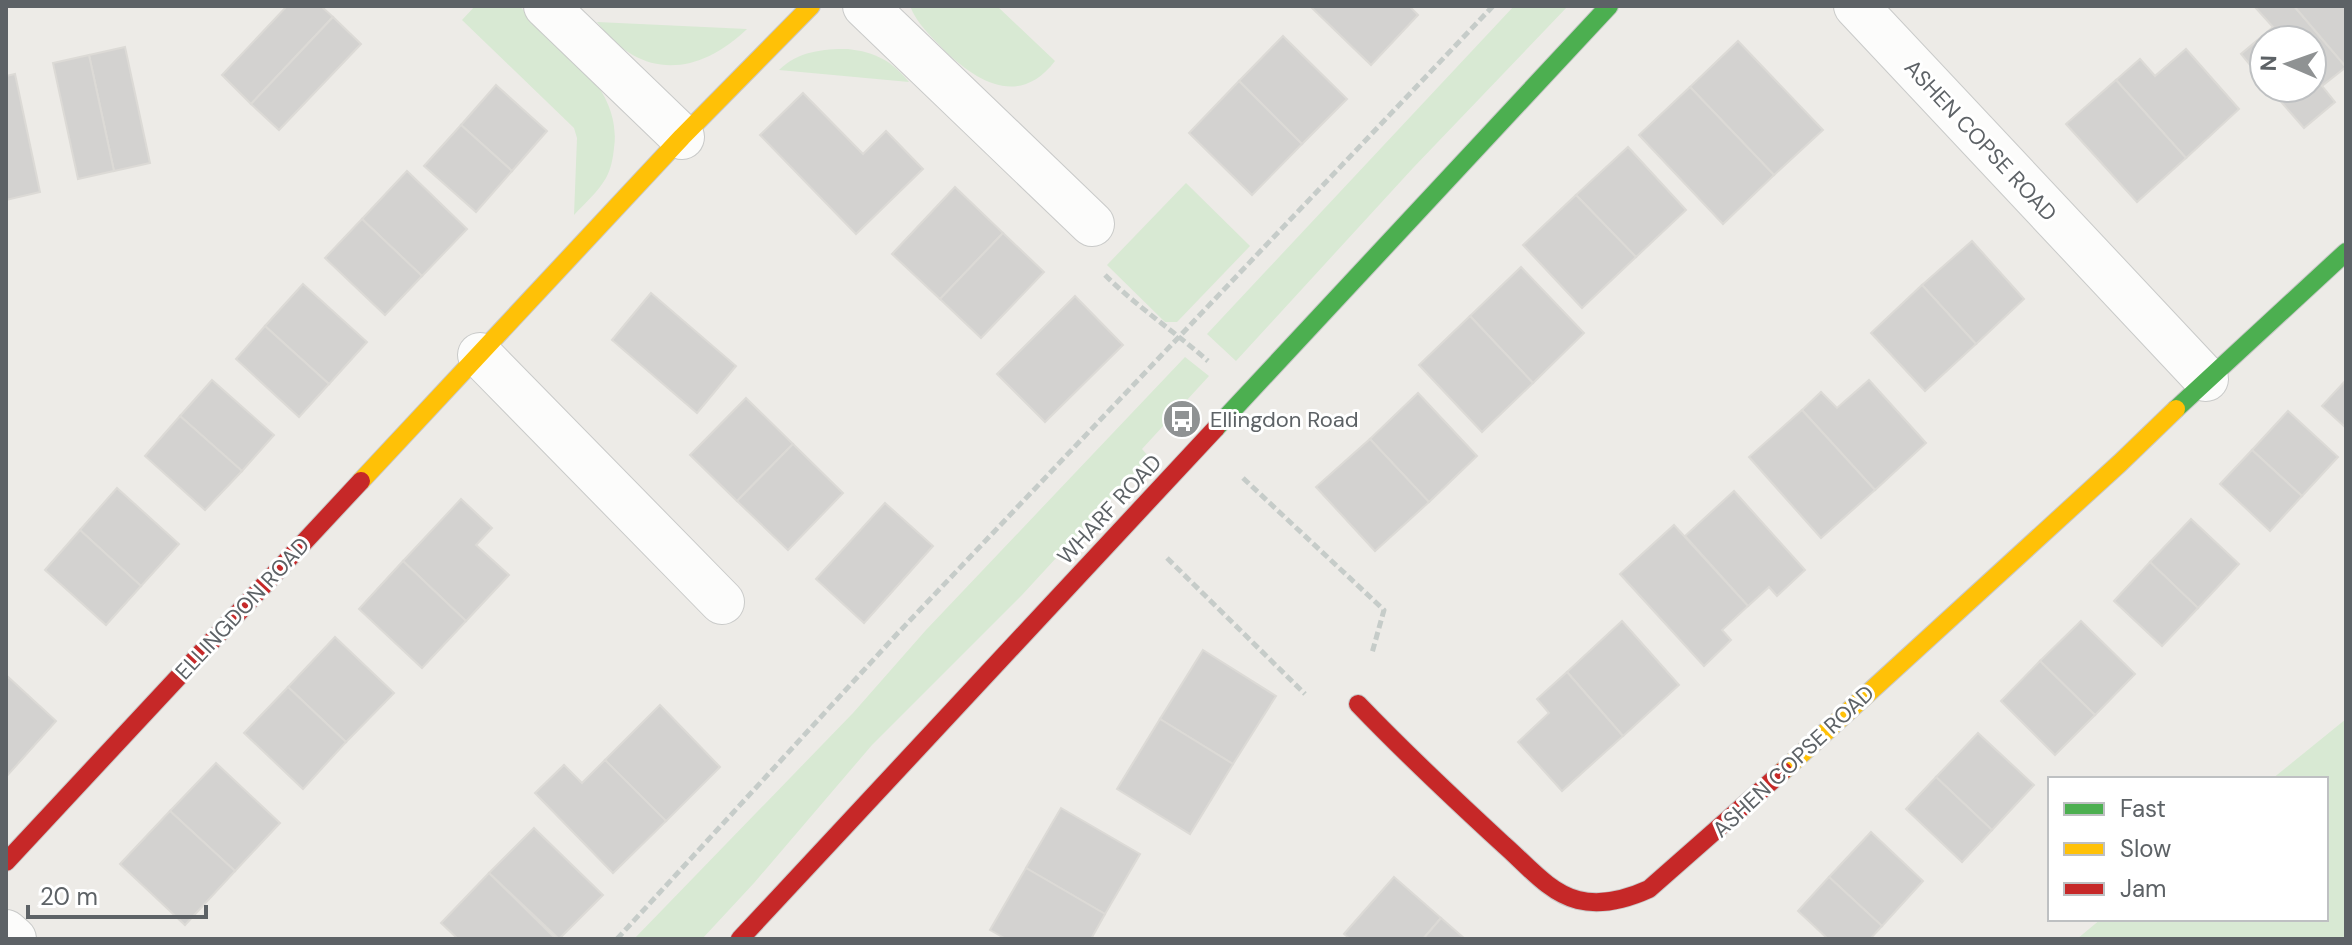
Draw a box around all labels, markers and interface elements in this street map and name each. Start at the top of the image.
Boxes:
north arrow [2248,24,2328,104]
street label: ASHEN COPSE ROAD [1898,53,2063,227]
text: N [2254,55,2283,72]
bus stop icon: Ellingdon Road [1161,398,1203,440]
place label: Ellingdon Road [1210,405,1359,434]
street label: WHARF ROAD [1051,448,1168,571]
street label: ELLINGDON ROAD [169,531,316,686]
street label: ASHEN COPSE ROAD [1706,679,1880,844]
legend [2048,777,2328,921]
text: Fast [2120,793,2166,824]
text: Slow [2120,833,2171,864]
scale bar [28,869,206,919]
text: Jam [2120,873,2166,904]
text: 20 m [40,881,98,912]

